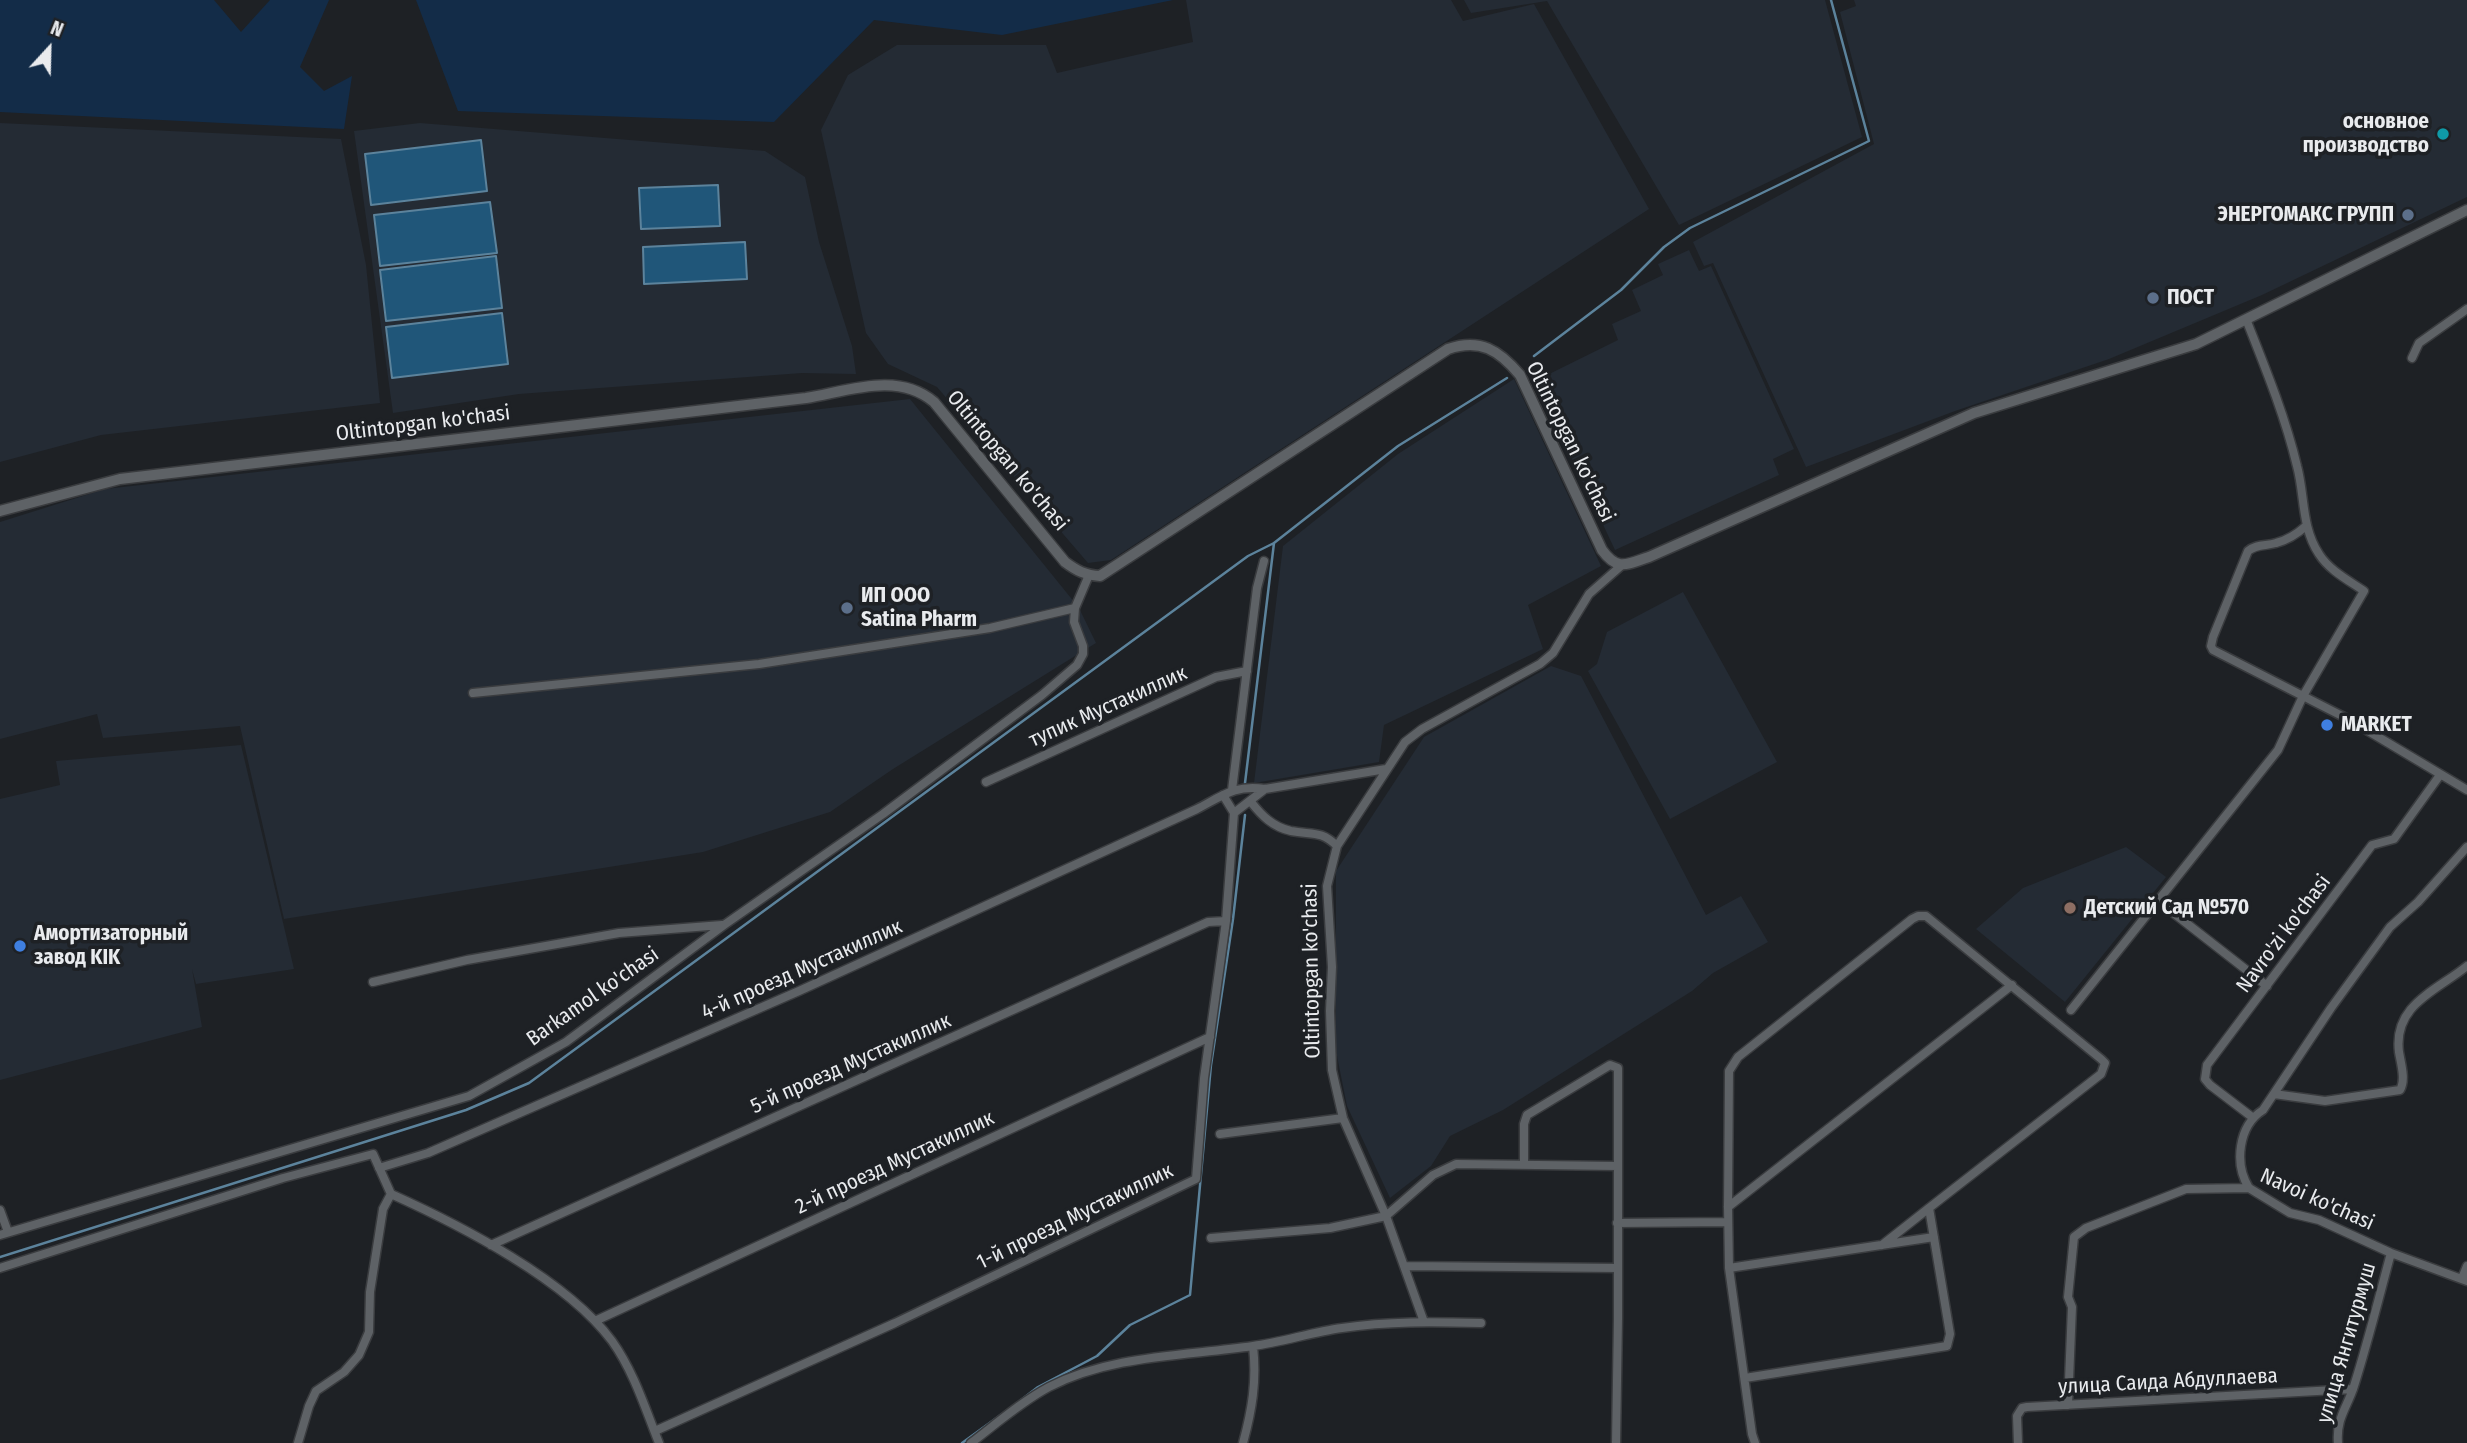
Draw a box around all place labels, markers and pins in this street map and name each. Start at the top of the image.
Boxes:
place label: основное производство [2303,109,2429,159]
marker: основное производство [2435,126,2451,142]
place label: ЭНЕРГОМАКС ГРУПП [2218,202,2394,228]
marker: ЭНЕРГОМАКС ГРУПП [2400,207,2416,223]
place label: ПОСТ [2167,285,2214,311]
marker: ПОСТ [2145,290,2161,306]
place label: ИП ООО Satina Pharm [861,583,977,633]
marker: ИП ООО Satina Pharm [839,600,855,616]
place label: MARKET [2341,712,2412,738]
marker: MARKET [2319,717,2335,733]
place label: Детский Сад №570 [2084,895,2249,921]
marker: Детский Сад №570 [2062,900,2078,916]
place label: Амортизаторный завод KIK [34,921,188,971]
marker: Амортизаторный завод KIK [12,938,28,954]

